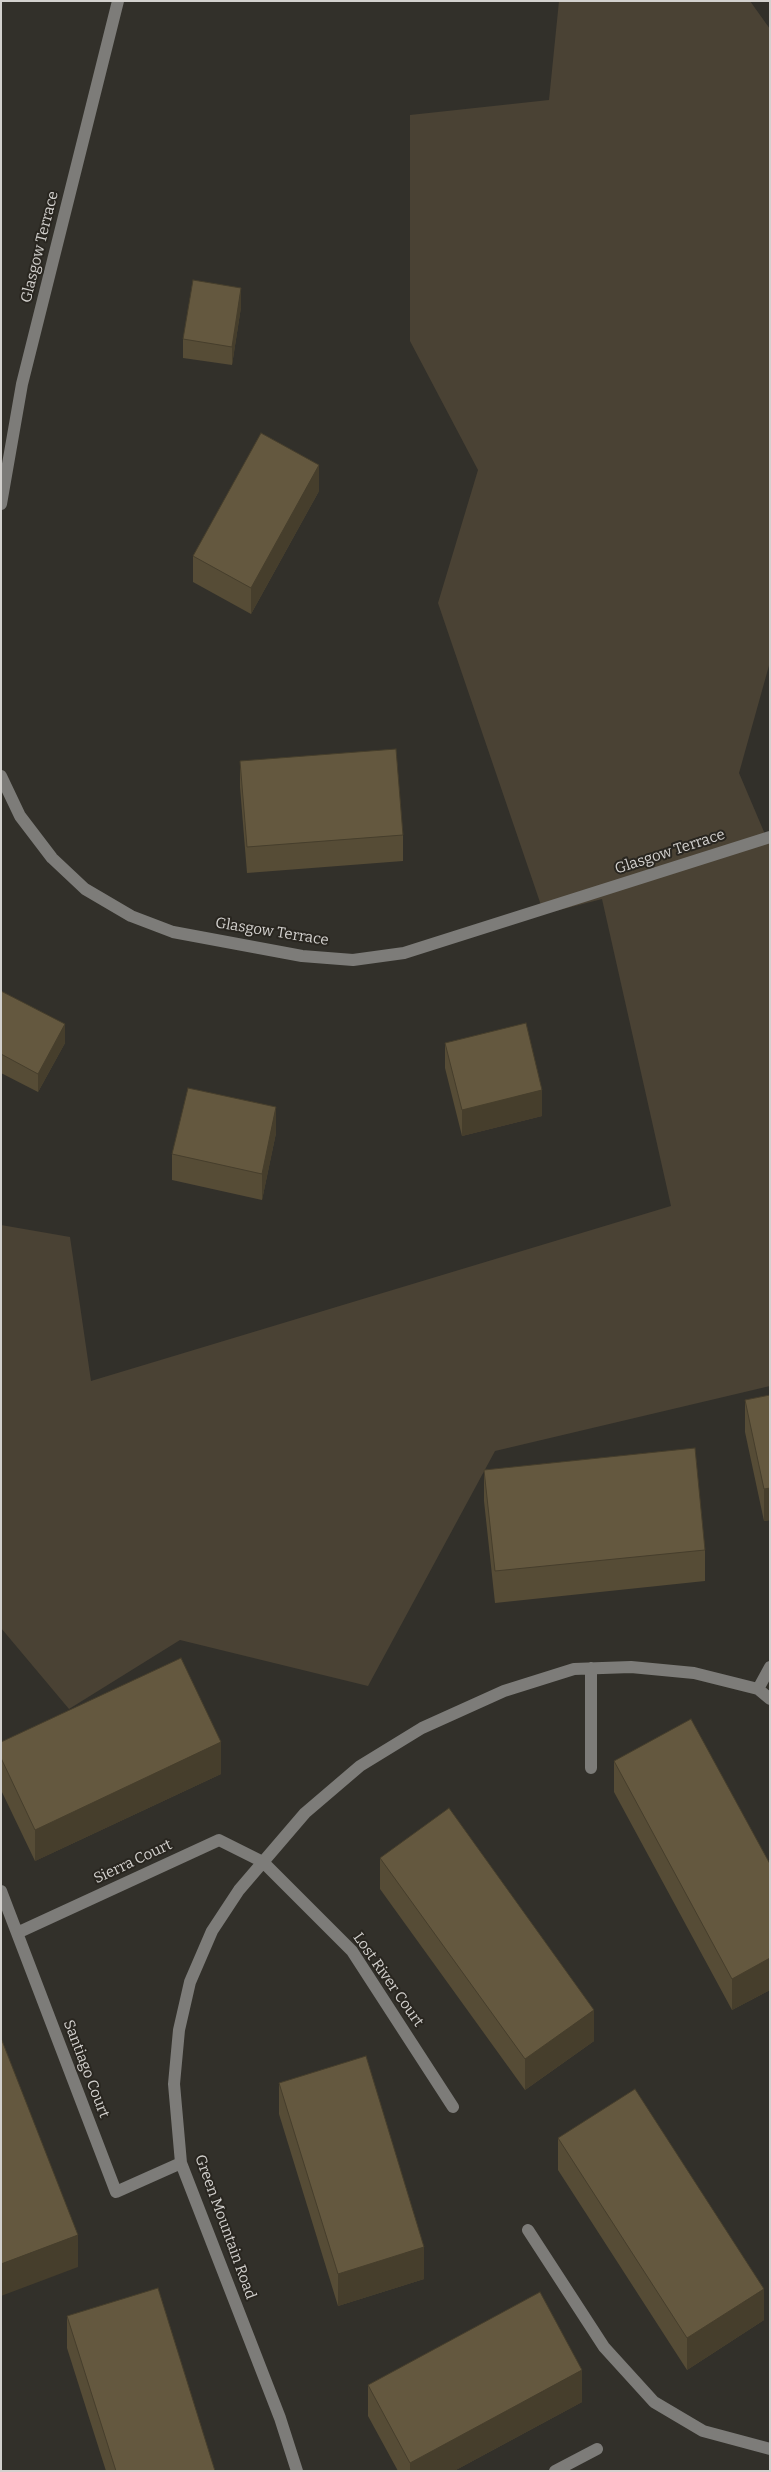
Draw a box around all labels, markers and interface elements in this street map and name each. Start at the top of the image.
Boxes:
street label: Glasgow Terrace [17,189,63,305]
street label: Glasgow Terrace [613,826,727,878]
street label: Glasgow Terrace [214,914,330,950]
street label: Sierra Court [91,1836,175,1888]
street label: Lost River Court [349,1929,427,2031]
street label: Santiago Court [59,2018,113,2120]
street label: Green Mountain Road [190,2152,260,2302]

